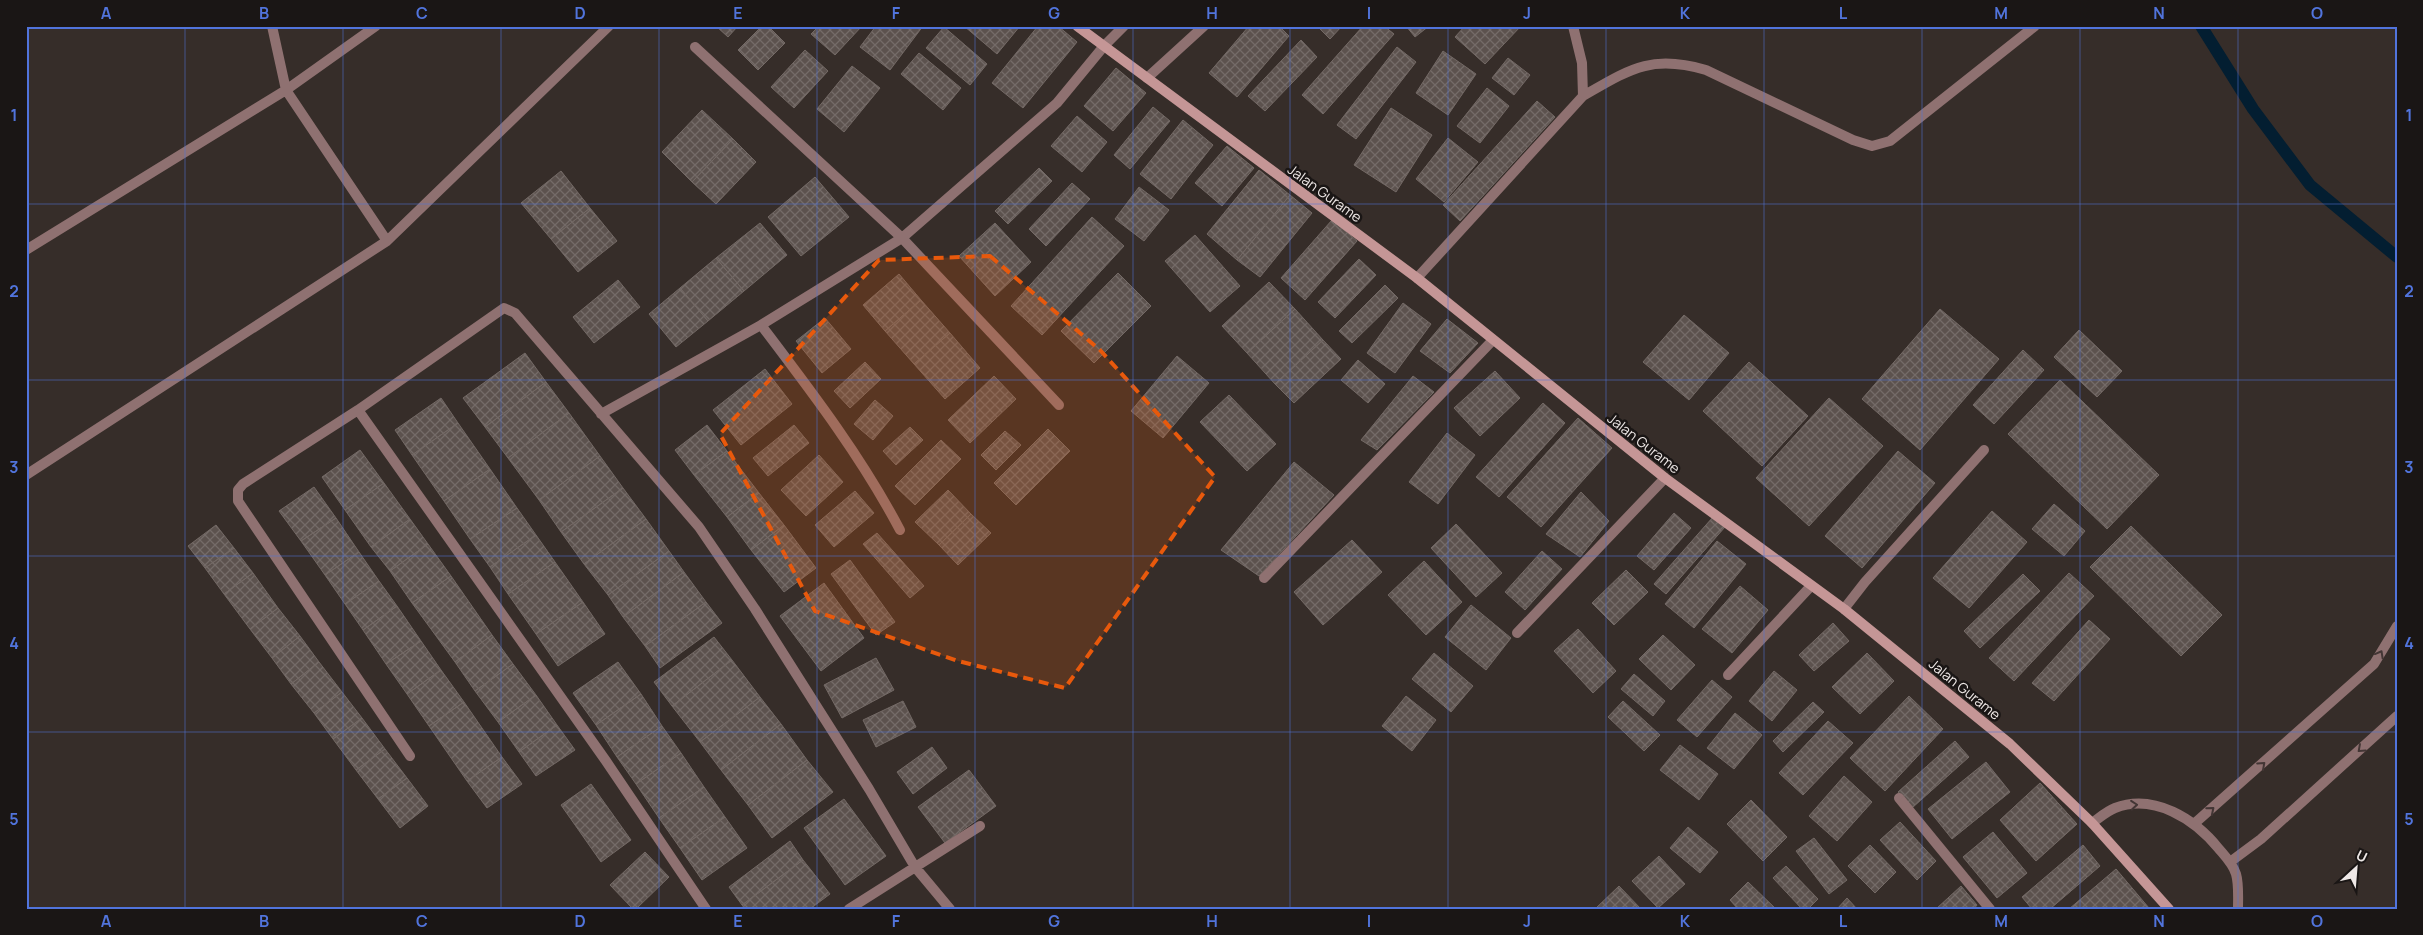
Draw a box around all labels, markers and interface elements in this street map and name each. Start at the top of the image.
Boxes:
text: A [101,2,112,24]
text: B [259,2,269,24]
text: C [416,2,428,24]
text: D [574,2,586,24]
text: E [733,2,743,24]
text: F [892,2,901,24]
text: G [1048,2,1060,24]
text: H [1206,2,1218,24]
text: I [1367,2,1371,24]
text: J [1523,2,1531,24]
text: K [1680,2,1691,24]
text: L [1839,2,1848,24]
text: M [1994,2,2008,24]
text: N [2153,2,2165,24]
text: O [2311,2,2323,24]
text: 1 [10,104,18,126]
text: 1 [2405,104,2413,126]
street label: Jalan Gurame [1284,160,1366,226]
text: 2 [9,280,19,302]
text: 2 [2404,280,2414,302]
street label: Jalan Gurame [1604,409,1684,477]
text: 3 [9,456,19,478]
text: 3 [2404,456,2414,478]
text: 4 [9,632,19,654]
text: 4 [2404,632,2414,654]
one-way arrow [2374,650,2384,659]
street label: Jalan Gurame [1925,654,2005,724]
one-way arrow [2357,743,2366,752]
one-way arrow [2257,762,2266,771]
one-way arrow [2131,800,2139,811]
one-way arrow [2205,807,2214,816]
text: 5 [9,808,19,830]
text: 5 [2404,808,2414,830]
north arrow [2330,842,2380,892]
text: U [2353,845,2371,867]
text: A [101,910,112,932]
text: B [259,910,269,932]
text: C [416,910,428,932]
text: D [574,910,586,932]
text: E [733,910,743,932]
text: F [892,910,901,932]
text: G [1048,910,1060,932]
text: H [1206,910,1218,932]
text: I [1367,910,1371,932]
text: J [1523,910,1531,932]
text: K [1680,910,1691,932]
text: L [1839,910,1848,932]
text: M [1994,910,2008,932]
text: N [2153,910,2165,932]
text: O [2311,910,2323,932]

